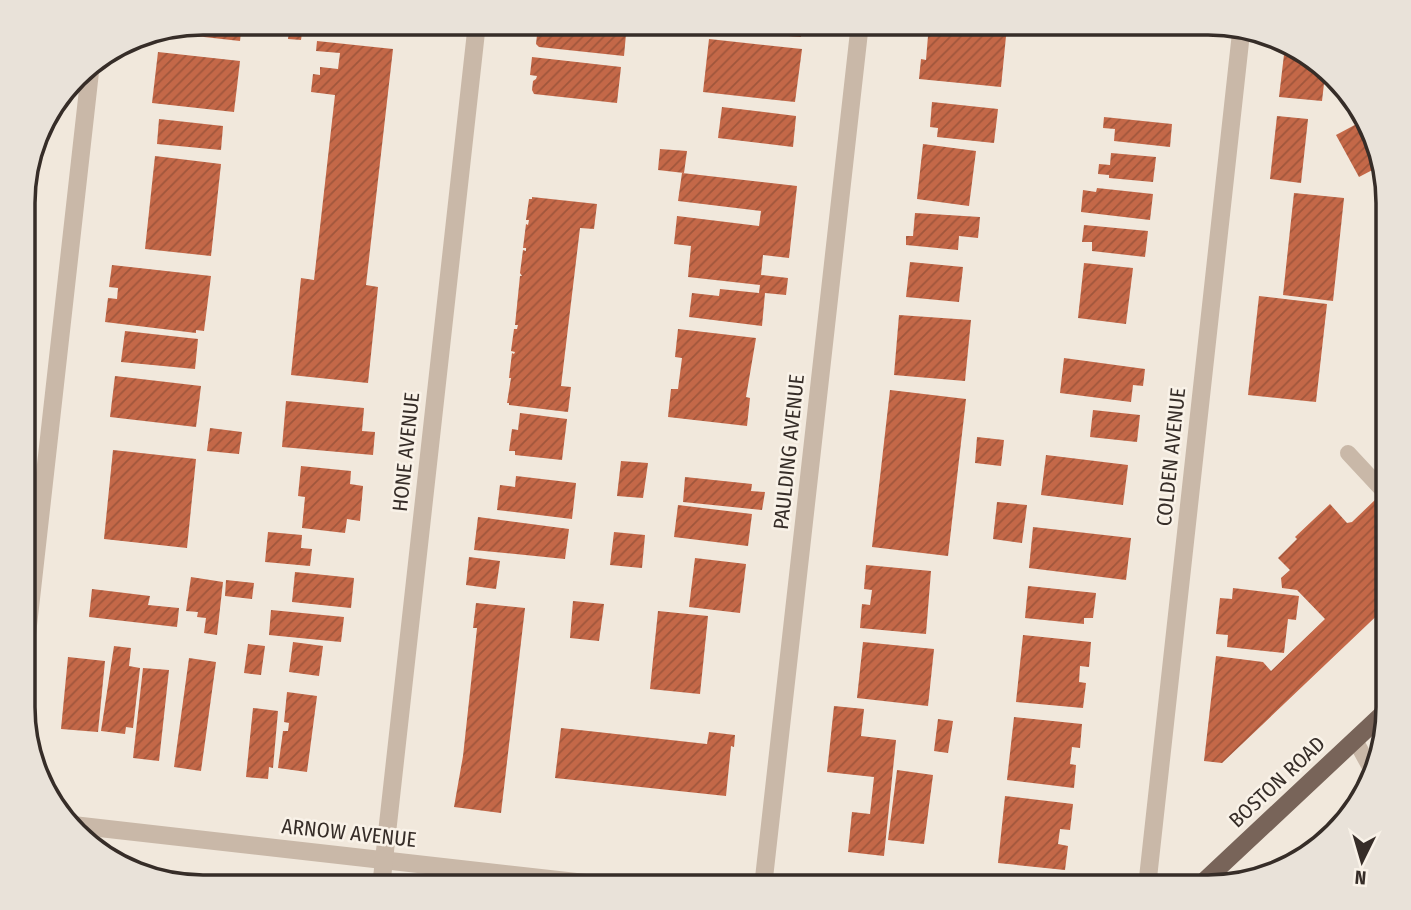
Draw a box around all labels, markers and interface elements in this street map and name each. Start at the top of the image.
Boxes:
street label: PAULDING AVENUE [768,373,810,531]
street label: COLDEN AVENUE [1151,387,1191,527]
street label: HONE AVENUE [387,391,425,513]
street label: BOSTON ROAD [1224,731,1330,833]
street label: ARNOW AVENUE [280,813,418,853]
north arrow [1327,826,1397,896]
text: N [1354,865,1367,889]

